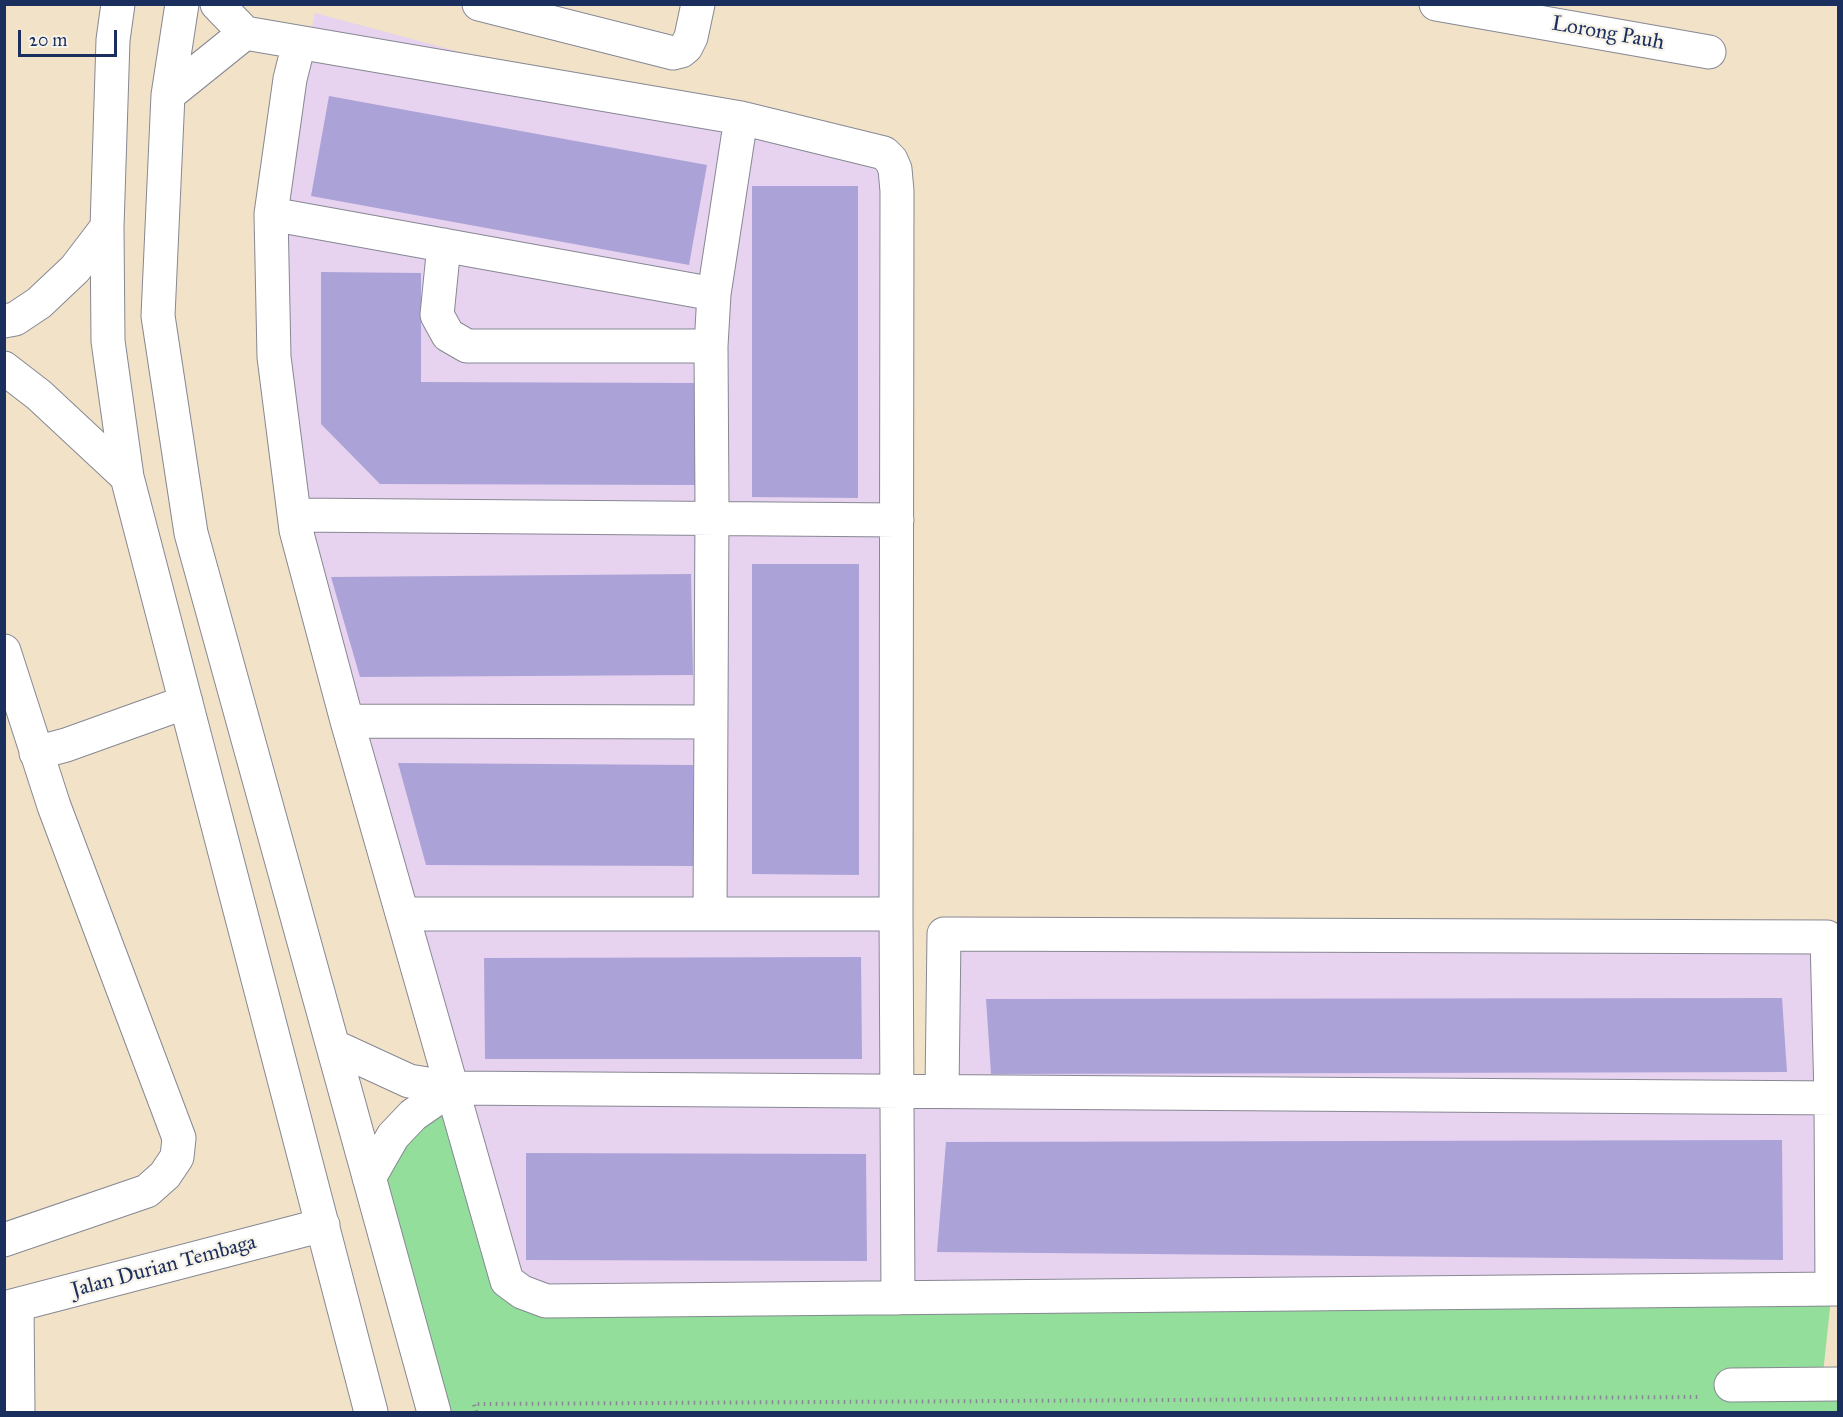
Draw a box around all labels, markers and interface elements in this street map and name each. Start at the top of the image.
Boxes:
street label: Lorong Pauh [1550,12,1666,56]
scale bar [21,18,120,56]
text: 20 m [29,29,67,51]
street label: Jalan Durian Tembaga [69,1230,259,1304]

